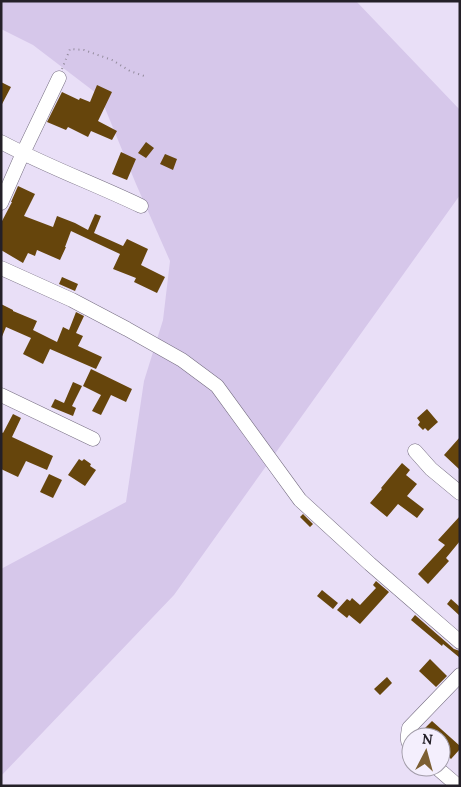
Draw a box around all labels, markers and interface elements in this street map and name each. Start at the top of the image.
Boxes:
north arrow [401,727,451,777]
text: N [421,730,434,749]

